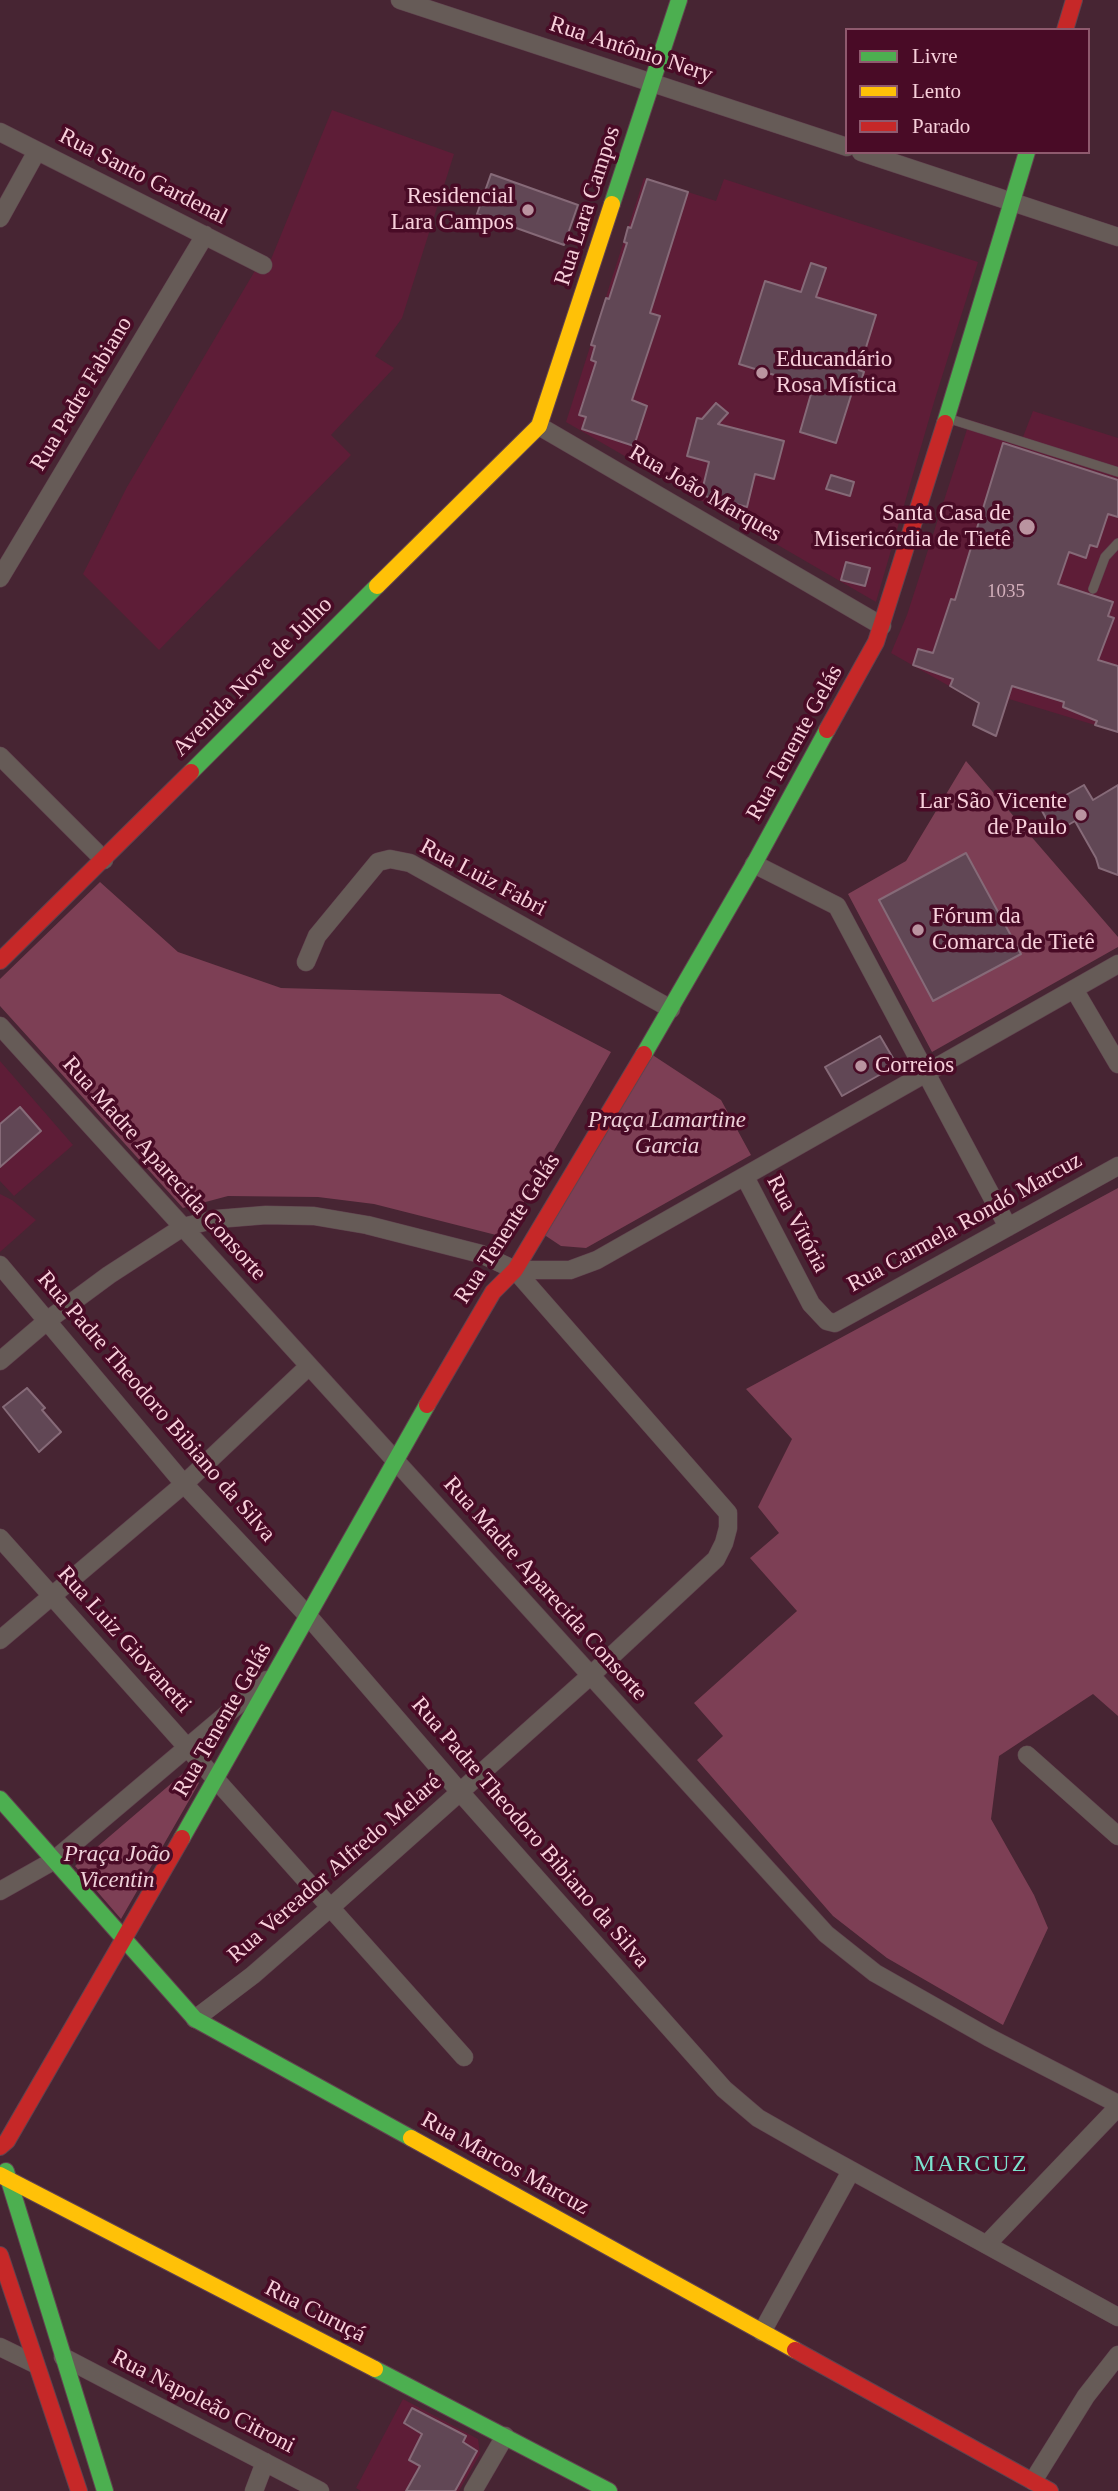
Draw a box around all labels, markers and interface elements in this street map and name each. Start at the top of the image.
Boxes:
street label: Rua Antônio Nery [546,11,716,89]
legend [845,28,1090,154]
text: Livre [912,44,957,68]
text: Lento [912,79,961,103]
text: Parado [912,114,970,138]
street label: Rua Santo Gardenal [54,123,232,231]
street label: Rua Lara Campos [549,123,627,289]
place label: Residencial Lara Campos [391,183,514,237]
marker: Residencial Lara Campos [520,202,536,218]
street label: Rua Padre Fabiano [25,312,139,476]
place label: Educandário Rosa Mística [776,346,897,400]
marker: Educandário Rosa Mística [754,365,770,381]
street label: Rua João Marques [624,439,786,549]
place label: Santa Casa de Misericórdia de Tietê [814,500,1011,554]
marker: Santa Casa de Misericórdia de Tietê [1017,517,1037,537]
house number: 1035 [987,581,1025,603]
street label: Avenida Nove de Julho [167,591,339,763]
street label: Rua Tenente Gelás [741,660,849,826]
place label: Lar São Vicente de Paulo [919,788,1067,842]
marker: Lar São Vicente de Paulo [1073,807,1089,823]
street label: Rua Luiz Fabri [415,833,551,923]
place label: Fórum da Comarca de Tietê [932,903,1095,957]
marker: Fórum da Comarca de Tietê [910,922,926,938]
street label: Rua Madre Aparecida Consorte [56,1051,272,1287]
place label: Correios [875,1052,954,1080]
marker: Correios [853,1058,869,1074]
park label: Praça Lamartine Garcia [588,1107,746,1161]
street label: Rua Carmela Rondó Marcuz [843,1147,1087,1299]
street label: Rua Tenente Gelás [449,1149,567,1309]
street label: Rua Vitória [760,1170,834,1278]
street label: Rua Padre Theodoro Bibiano da Silva [31,1266,281,1548]
street label: Rua Madre Aparecida Consorte [437,1471,653,1707]
street label: Rua Luiz Giovanetti [51,1561,197,1719]
street label: Rua Tenente Gelás [168,1638,278,1802]
street label: Rua Padre Theodoro Bibiano da Silva [405,1692,655,1974]
street label: Rua Vereador Alfredo Melaré [223,1769,447,1969]
park label: Praça João Vicentin [64,1841,170,1895]
street label: Rua Marcos Marcuz [416,2106,594,2222]
district label: MARCUZ [914,2151,1028,2179]
street label: Rua Curuçá [260,2275,370,2349]
street label: Rua Napoleão Citroni [107,2344,299,2460]

